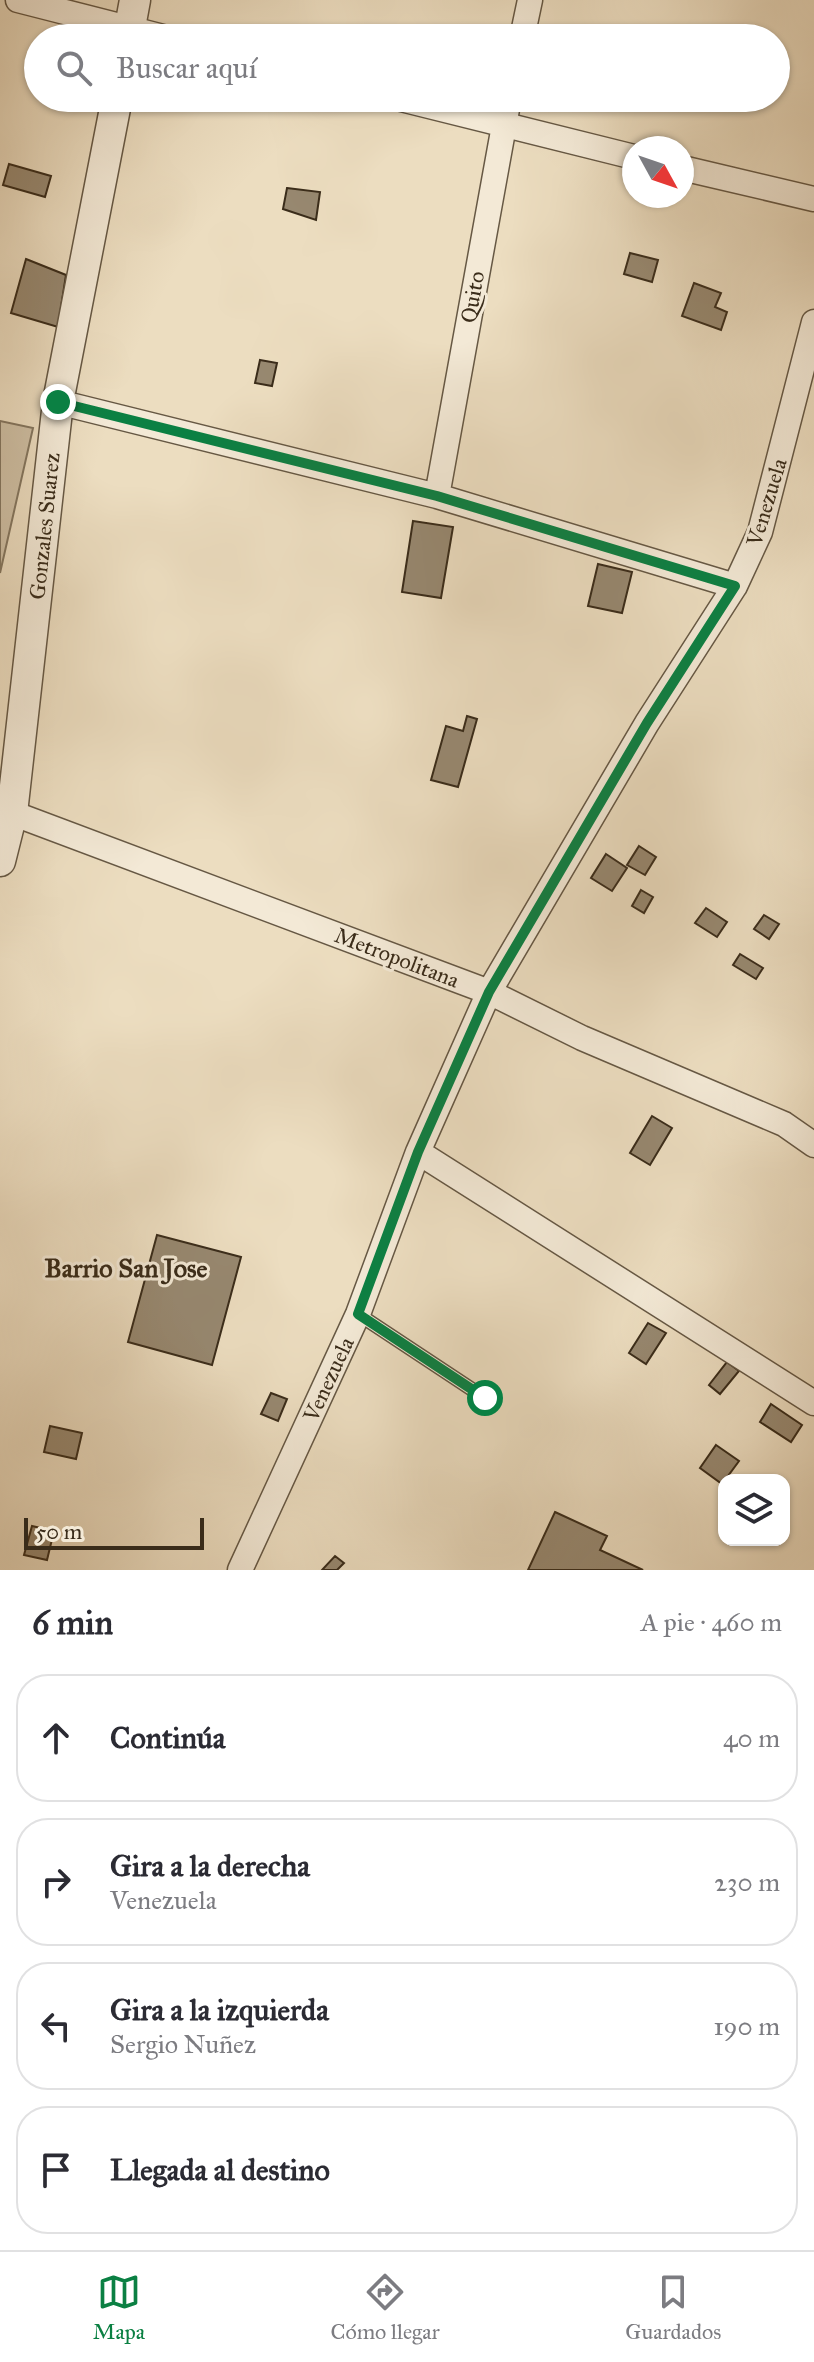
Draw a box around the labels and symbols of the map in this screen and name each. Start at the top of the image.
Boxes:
north arrow [622,136,694,208]
street label: Quito [455,269,490,325]
route end [40,384,76,420]
street label: Gonzales Suarez [23,451,66,601]
street label: Venezuela [740,454,793,550]
street label: Metropolitana [331,921,464,994]
district label: Barrio San Jose [45,1252,208,1285]
street label: Venezuela [297,1332,360,1427]
route start [467,1380,503,1416]
scale bar [24,1514,204,1550]

